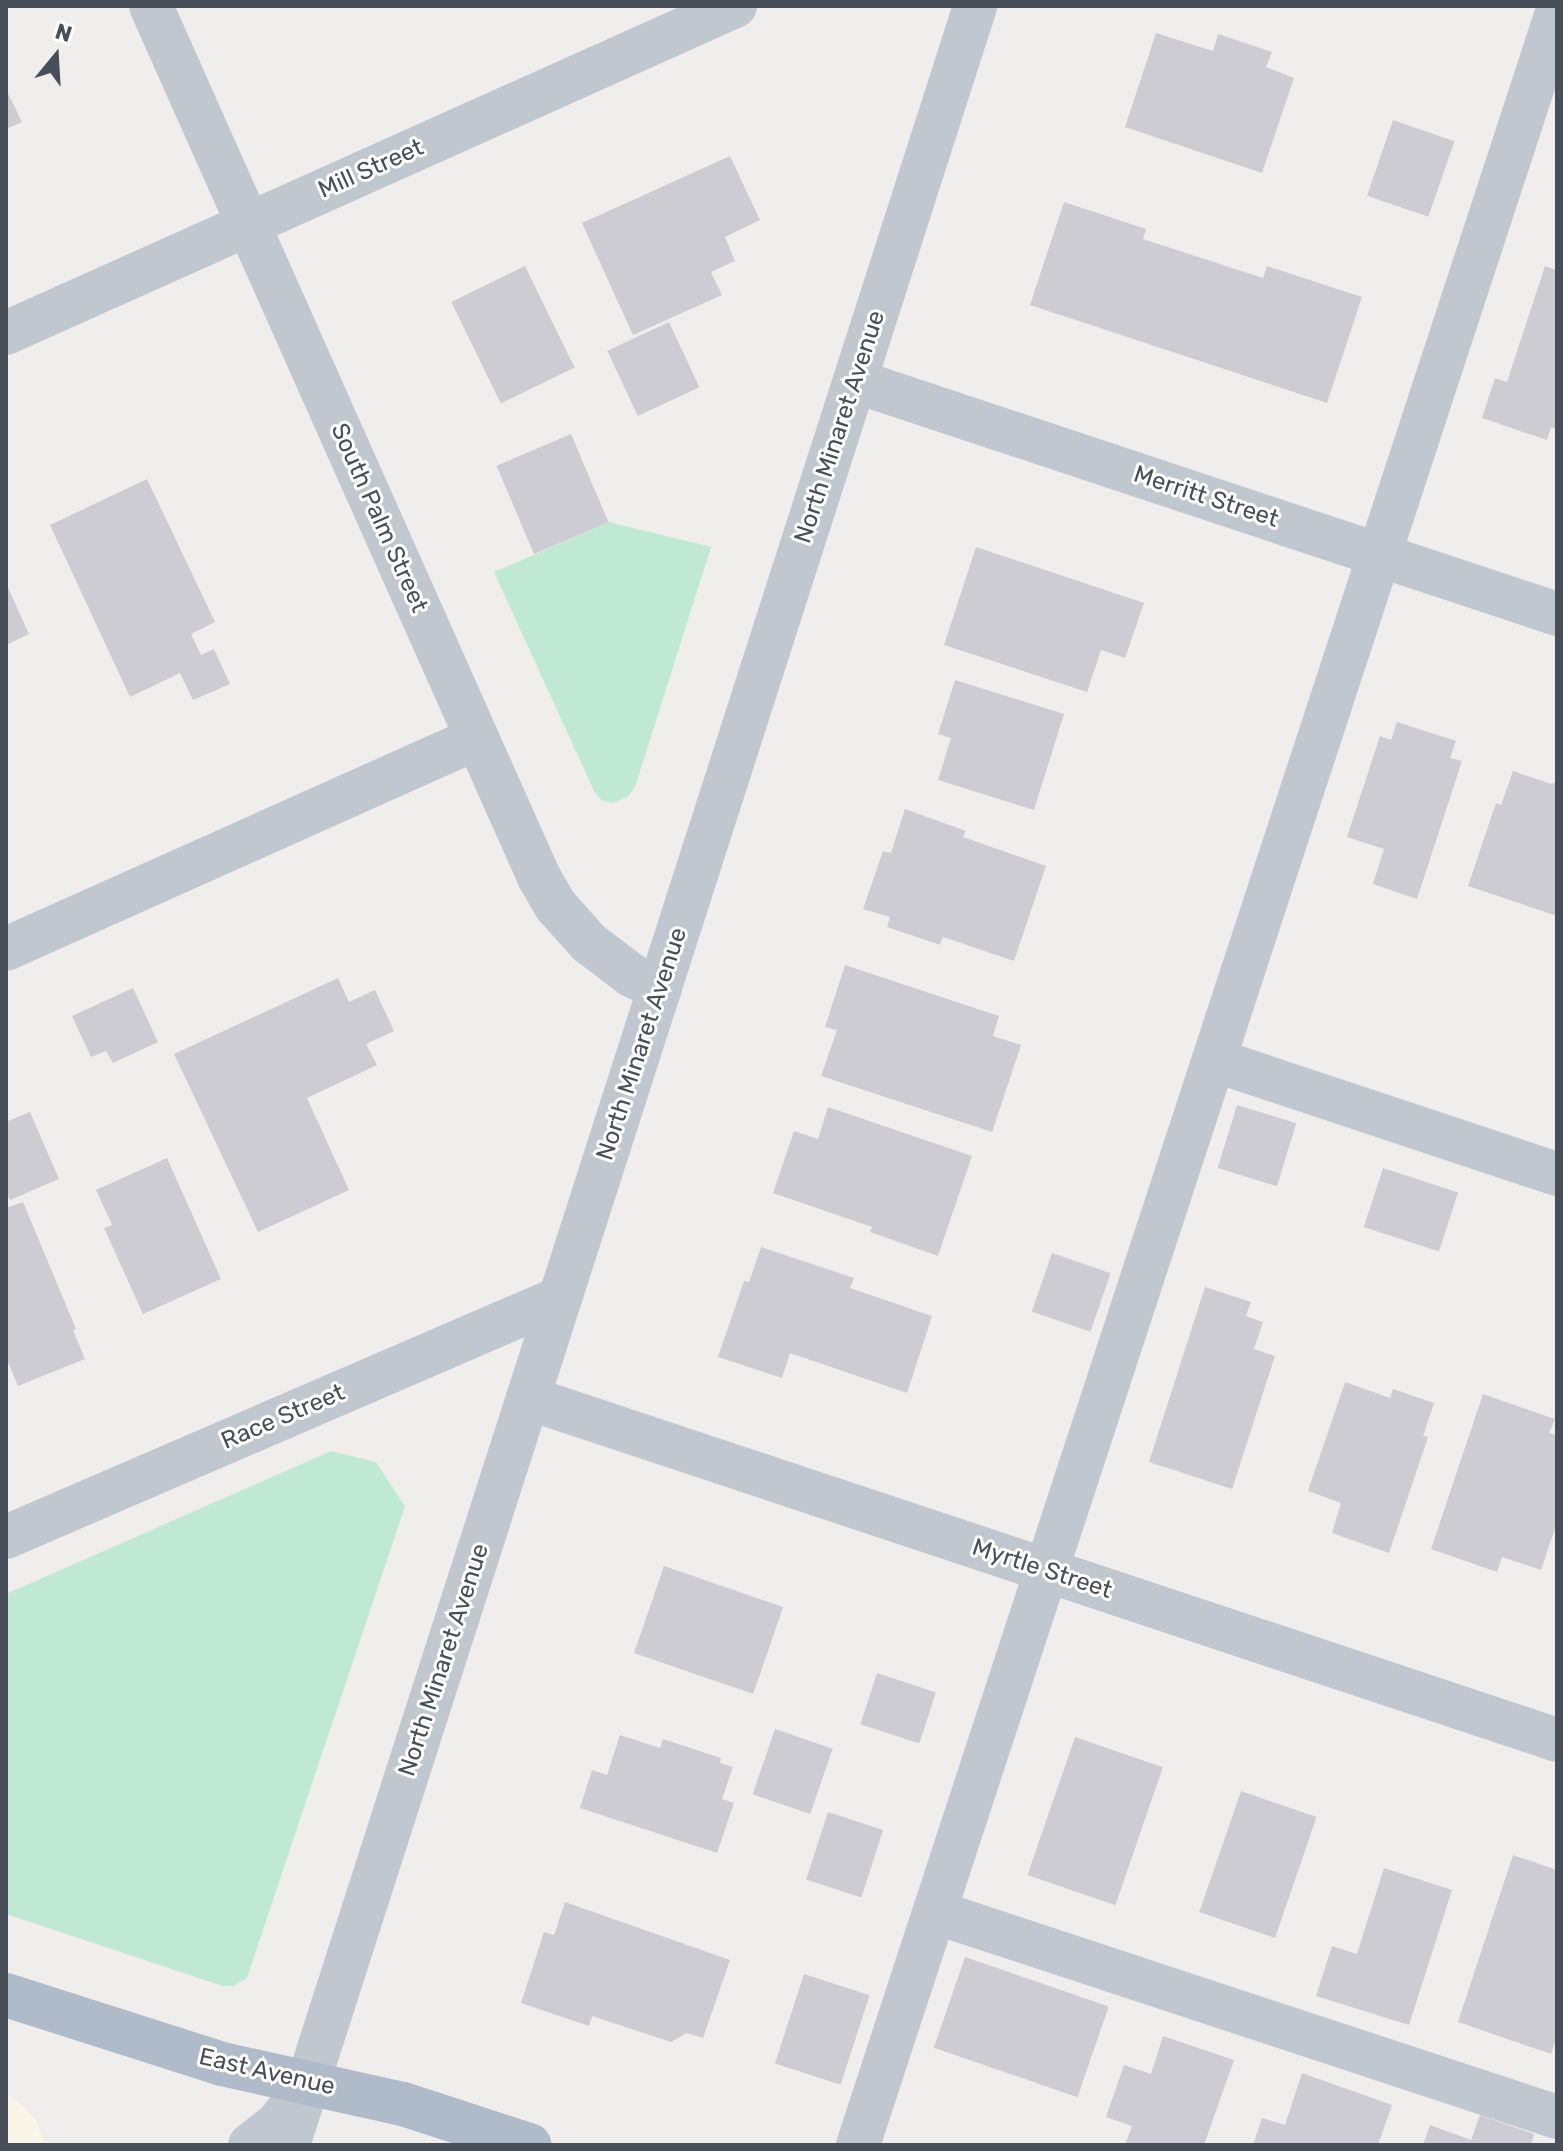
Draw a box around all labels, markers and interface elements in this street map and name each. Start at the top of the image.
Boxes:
north arrow [16,16,96,96]
text: N [52,17,75,48]
street label: Mill Street [314,133,428,205]
street label: North Minaret Avenue [789,307,891,547]
street label: South Palm Street [324,419,434,617]
street label: Merritt Street [1130,460,1282,534]
street label: North Minaret Avenue [591,924,693,1164]
street label: Race Street [217,1378,349,1456]
street label: Myrtle Street [968,1533,1116,1605]
street label: North Minaret Avenue [393,1540,495,1780]
street label: East Avenue [196,2042,338,2102]

